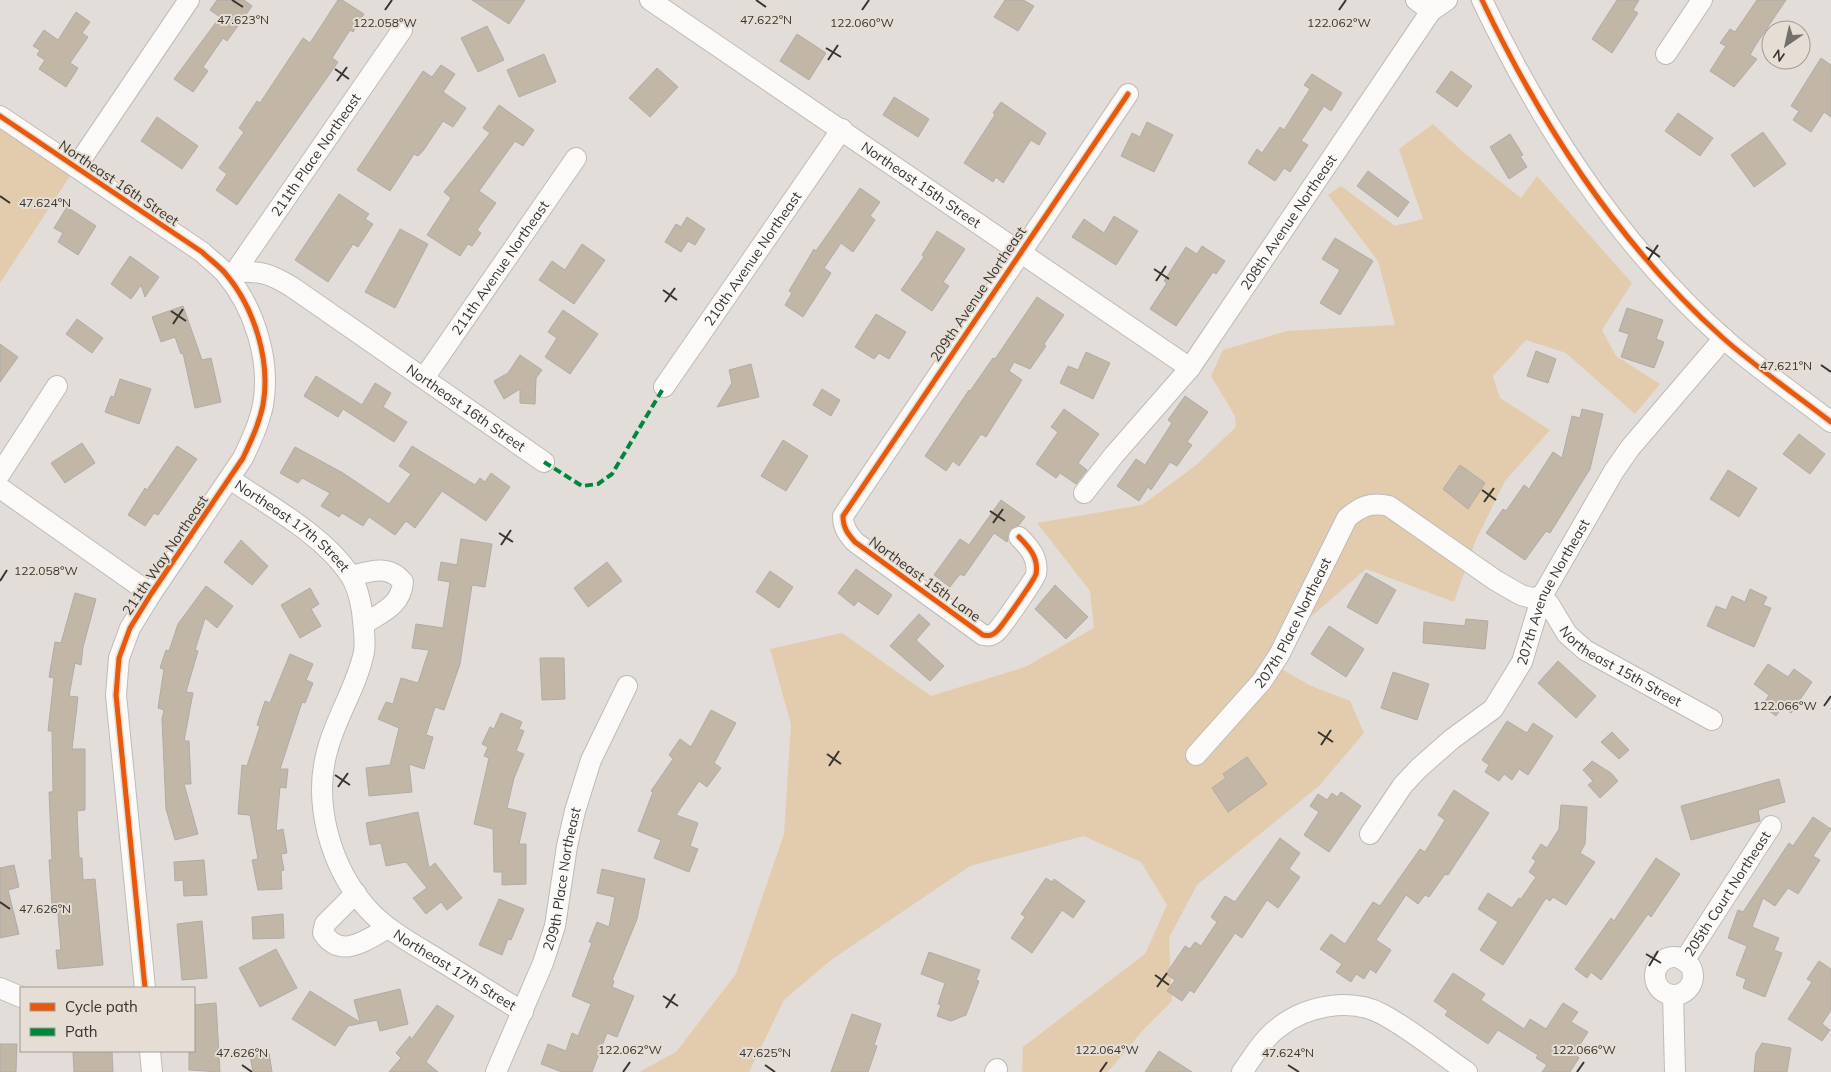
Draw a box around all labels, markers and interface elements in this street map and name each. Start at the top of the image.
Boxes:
text: 47.623°N [217,12,269,27]
text: 47.622°N [740,12,792,27]
text: 122.058°W [353,15,417,30]
text: 122.060°W [830,15,894,30]
text: 122.062°W [1307,15,1371,30]
north arrow [1761,20,1811,70]
text: N [1769,45,1788,66]
street label: 211th Place Northeast [267,90,365,220]
street label: Northeast 16th Street [56,136,182,230]
street label: Northeast 15th Street [858,138,984,232]
street label: 208th Avenue Northeast [1236,151,1341,293]
street label: 210th Avenue Northeast [700,188,805,329]
text: 47.624°N [19,195,71,210]
street label: 211th Avenue Northeast [447,197,553,338]
street label: 209th Avenue Northeast [926,223,1030,365]
text: 47.621°N [1760,358,1812,373]
street label: Northeast 16th Street [403,360,529,455]
street label: Northeast 17th Street [231,476,354,575]
street label: 211th Way Northeast [118,491,212,618]
street label: 207th Avenue Northeast [1513,516,1593,668]
street label: Northeast 15th Lane [866,532,984,626]
street label: 207th Place Northeast [1251,554,1335,692]
text: 122.058°W [14,563,78,578]
street label: Northeast 15th Street [1555,623,1685,711]
text: 122.066°W [1753,698,1817,713]
street label: 209th Place Northeast [539,805,585,953]
street label: 205th Court Northeast [1680,827,1775,960]
text: 47.626°N [19,901,71,916]
street label: Northeast 17th Street [390,925,520,1015]
legend [20,987,195,1052]
text: Cycle path [65,997,138,1016]
text: Path [65,1022,97,1041]
text: 122.062°W [598,1042,662,1057]
text: 122.064°W [1075,1042,1139,1057]
text: 122.066°W [1552,1042,1616,1057]
text: 47.626°N [216,1045,268,1060]
text: 47.625°N [739,1045,791,1060]
text: 47.624°N [1262,1045,1314,1060]

